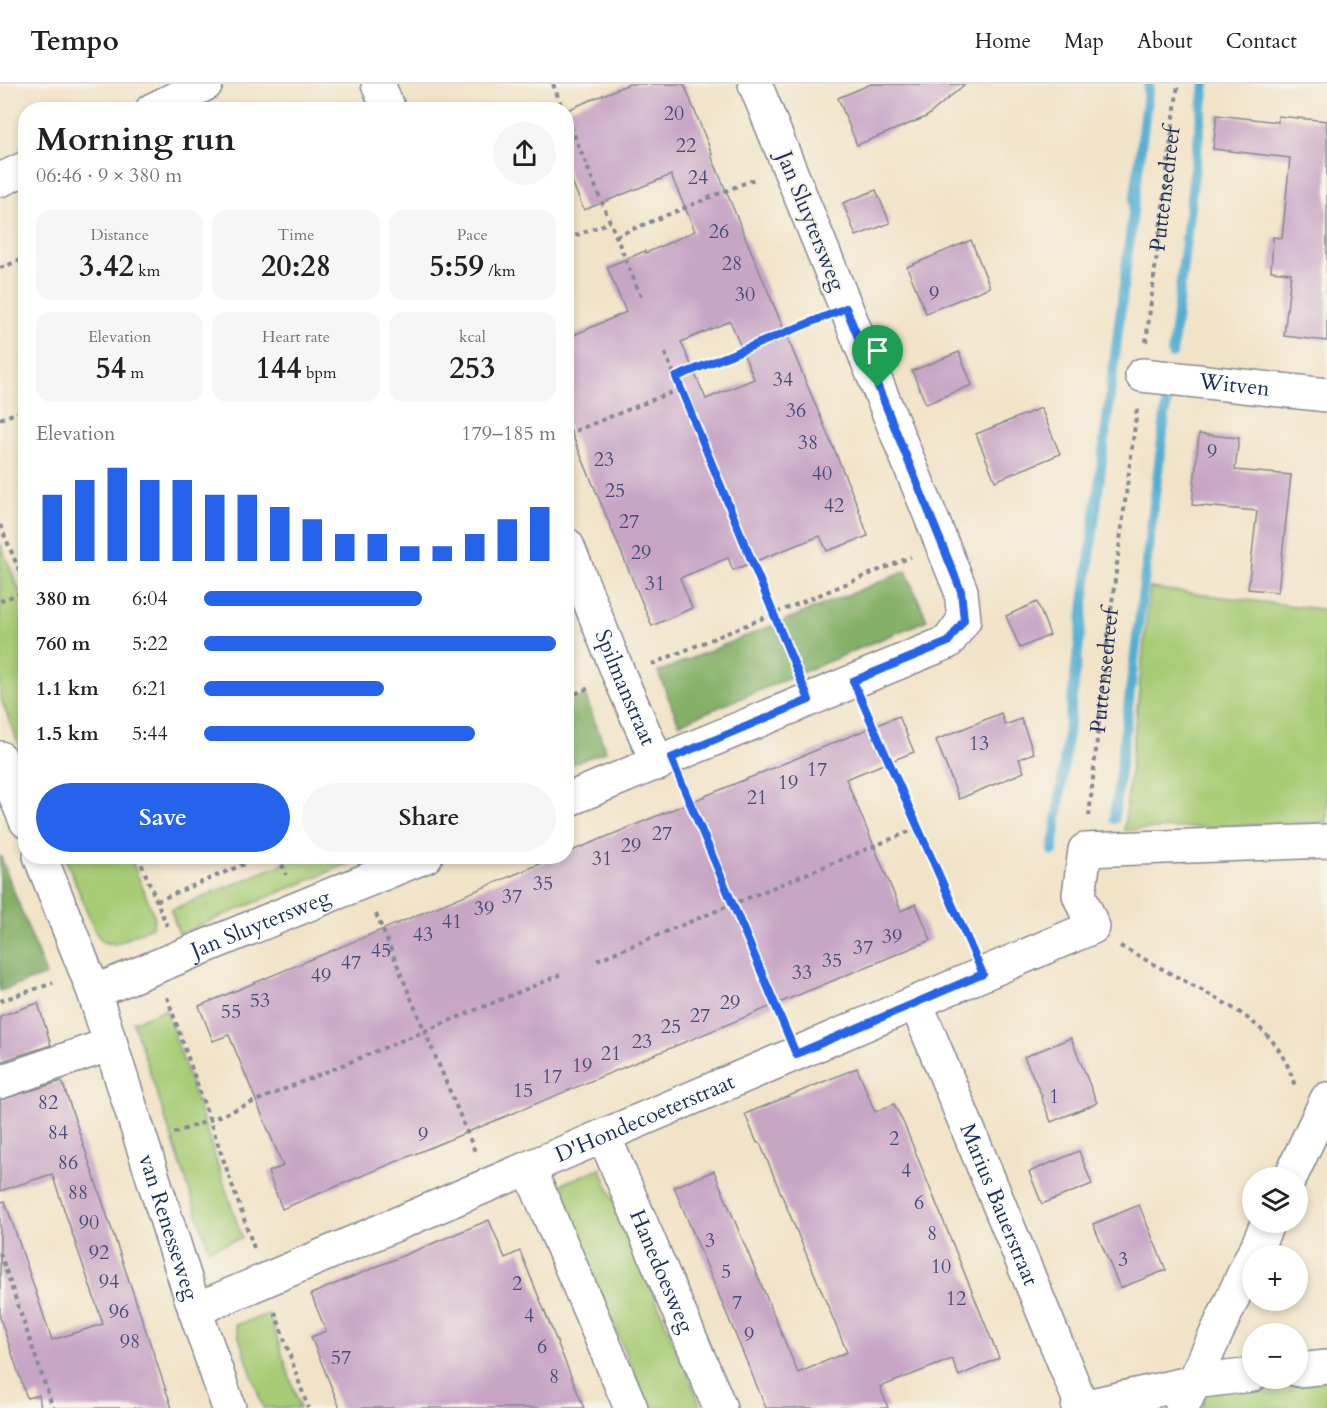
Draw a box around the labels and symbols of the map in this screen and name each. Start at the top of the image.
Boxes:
house number: 20 [664,100,684,127]
street label: Puttensedreef [1142,122,1188,253]
house number: 22 [676,132,696,159]
street label: Jan Sluytersweg [768,144,853,296]
house number: 24 [688,164,708,191]
house number: 26 [709,218,729,245]
house number: 28 [722,250,742,277]
house number: 9 [929,280,939,307]
house number: 30 [735,281,755,308]
pin [852,325,903,387]
house number: 34 [773,366,793,393]
street label: Witven [1197,366,1272,404]
house number: 36 [786,397,806,424]
house number: 38 [798,429,818,456]
house number: 9 [1207,438,1217,465]
house number: 23 [594,446,614,473]
house number: 40 [812,460,832,487]
house number: 25 [605,477,625,504]
house number: 42 [824,492,844,519]
house number: 27 [619,508,639,535]
house number: 29 [631,539,651,566]
house number: 31 [645,570,665,597]
street label: Puttensedreef [1083,603,1127,735]
street label: Spilmanstraat [587,625,663,750]
house number: 13 [969,730,989,757]
house number: 17 [807,756,827,783]
house number: 19 [778,769,798,796]
house number: 21 [747,784,767,811]
house number: 27 [652,820,672,847]
house number: 29 [621,832,641,859]
house number: 31 [592,845,612,872]
house number: 35 [533,870,553,897]
street label: Jan Sluytersweg [184,882,335,967]
house number: 37 [502,883,522,910]
house number: 39 [474,895,494,922]
house number: 41 [442,908,462,935]
house number: 43 [413,921,433,948]
house number: 39 [882,923,902,950]
house number: 37 [853,934,873,961]
house number: 45 [371,937,391,964]
house number: 35 [822,947,842,974]
house number: 47 [341,949,361,976]
house number: 33 [792,959,812,986]
house number: 49 [311,962,331,989]
house number: 53 [250,987,270,1014]
house number: 29 [720,989,740,1016]
house number: 55 [221,998,241,1025]
house number: 27 [690,1002,710,1029]
house number: 25 [661,1013,681,1040]
house number: 23 [632,1028,652,1055]
house number: 21 [601,1040,621,1067]
house number: 19 [572,1052,592,1079]
house number: 17 [542,1063,562,1090]
street label: D'Hondecoeterstraat [550,1067,739,1170]
house number: 15 [513,1077,533,1104]
house number: 1 [1049,1083,1059,1110]
house number: 82 [38,1089,58,1116]
house number: 84 [48,1119,68,1146]
street label: Marius Bauerstraat [952,1119,1046,1290]
house number: 9 [418,1121,428,1148]
house number: 2 [889,1125,899,1152]
house number: 86 [58,1149,78,1176]
street label: van Renesseweg [131,1150,206,1304]
house number: 4 [901,1157,911,1184]
house number: 88 [68,1179,88,1206]
house number: 6 [914,1189,924,1216]
street label: Hanedoesweg [622,1205,701,1338]
house number: 90 [79,1209,99,1236]
house number: 8 [927,1220,937,1247]
house number: 3 [705,1227,715,1254]
house number: 92 [89,1239,109,1266]
house number: 3 [1118,1246,1128,1273]
house number: 10 [931,1253,951,1280]
house number: 5 [721,1258,731,1285]
house number: 94 [99,1268,119,1295]
house number: 2 [512,1270,522,1297]
house number: 12 [946,1285,966,1312]
house number: 7 [732,1289,742,1316]
house number: 96 [109,1298,129,1325]
house number: 4 [524,1302,534,1329]
house number: 9 [744,1321,754,1348]
house number: 98 [120,1328,140,1355]
house number: 6 [537,1333,547,1360]
house number: 57 [331,1344,351,1371]
house number: 8 [549,1363,559,1390]

